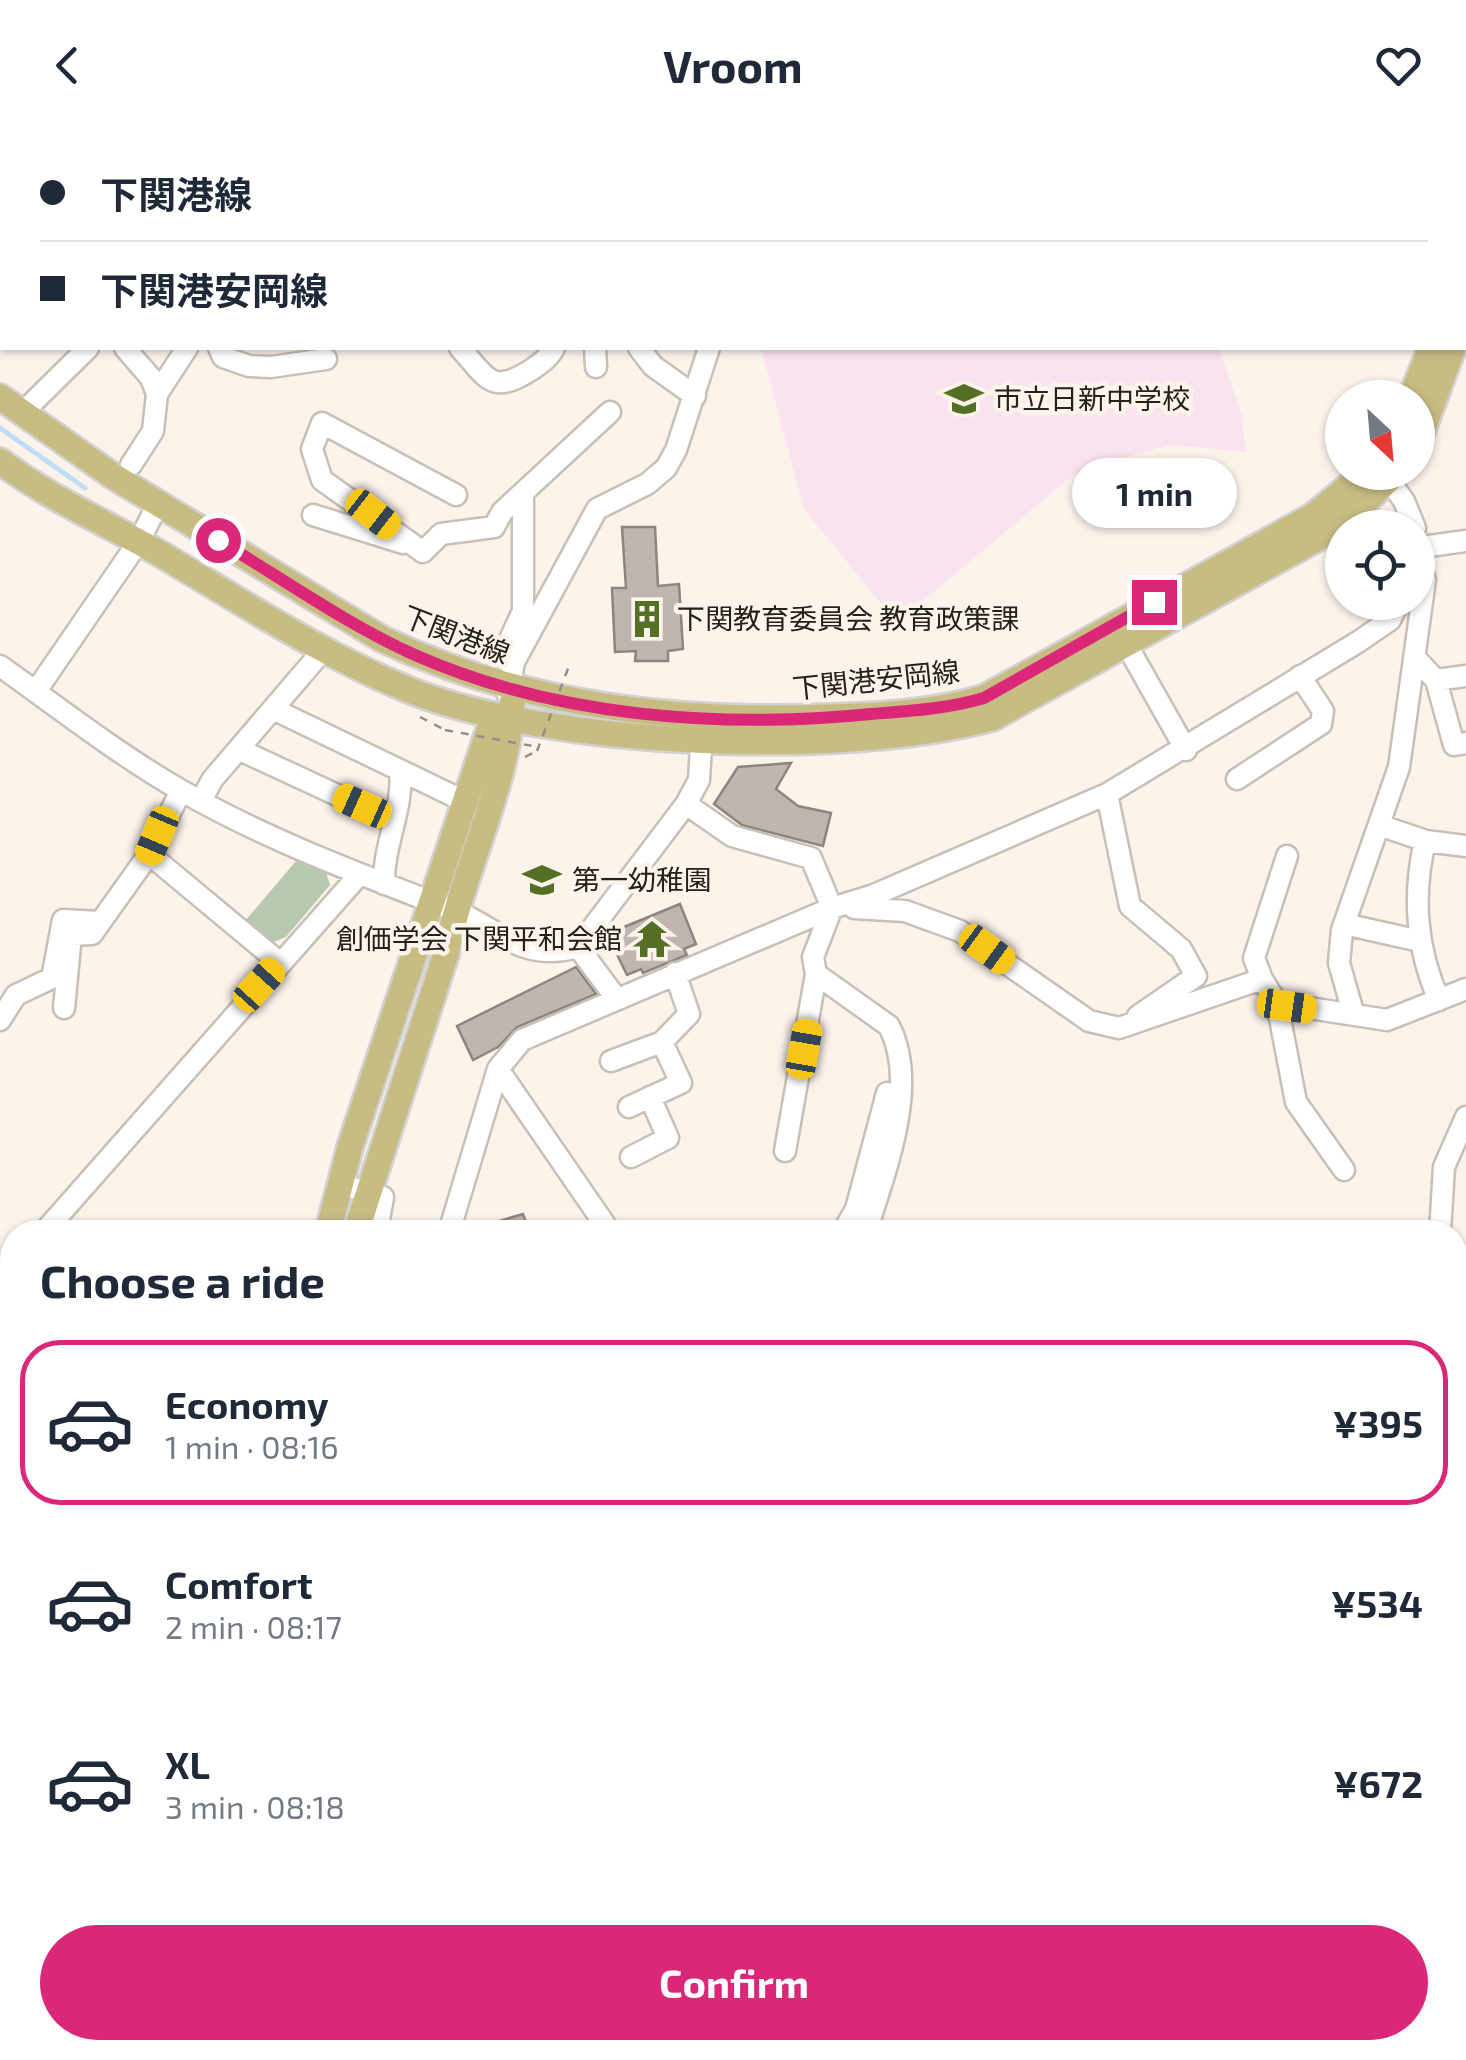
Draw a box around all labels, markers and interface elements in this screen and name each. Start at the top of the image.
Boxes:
icon: back [40,38,95,93]
text: Vroom [663,38,803,92]
icon: heart [1371,38,1426,93]
text: 下関港線 [100,171,252,217]
text: 下関港安岡線 [100,267,328,313]
school or university icon: 市立日新中学校 [943,378,985,420]
north arrow [1325,380,1435,490]
map controls [1325,380,1435,620]
place label: 市立日新中学校 [994,381,1190,415]
callout: 1 min [1072,457,1236,527]
text: 1 min [1116,474,1193,512]
car [340,484,406,544]
button: locate [1325,510,1435,620]
route start [196,518,241,563]
route end [1132,580,1177,625]
street label: 下関港線 [398,598,515,670]
building icon: 下関教育委員会 教育政策課 [626,598,668,640]
place label: 下関教育委員会 教育政策課 [677,601,1019,635]
street label: 下関港安岡線 [791,653,961,705]
car [328,780,396,832]
car [131,803,183,869]
school or university icon: 第一幼稚園 [521,859,563,901]
place label: 第一幼稚園 [572,862,712,896]
temple icon: 創価学会 下関平和会館 [631,918,673,960]
car [954,919,1020,979]
place label: 創価学会 下関平和会館 [336,921,622,955]
car [228,953,290,1017]
car [1255,987,1319,1025]
car [784,1017,824,1081]
text: Choose a ride [40,1253,325,1307]
icon: car [45,1378,135,1468]
text: Economy [165,1381,329,1427]
text: ¥395 [1333,1400,1423,1446]
text: 1 min · 08:16 [165,1427,339,1465]
icon: car [45,1558,135,1648]
text: Comfort [165,1561,313,1607]
text: ¥534 [1331,1580,1423,1626]
text: 2 min · 08:17 [165,1607,342,1645]
icon: car [45,1738,135,1828]
text: XL [165,1741,210,1787]
text: ¥672 [1333,1760,1423,1806]
text: 3 min · 08:18 [165,1787,345,1825]
button: Confirm [40,1925,1428,2040]

